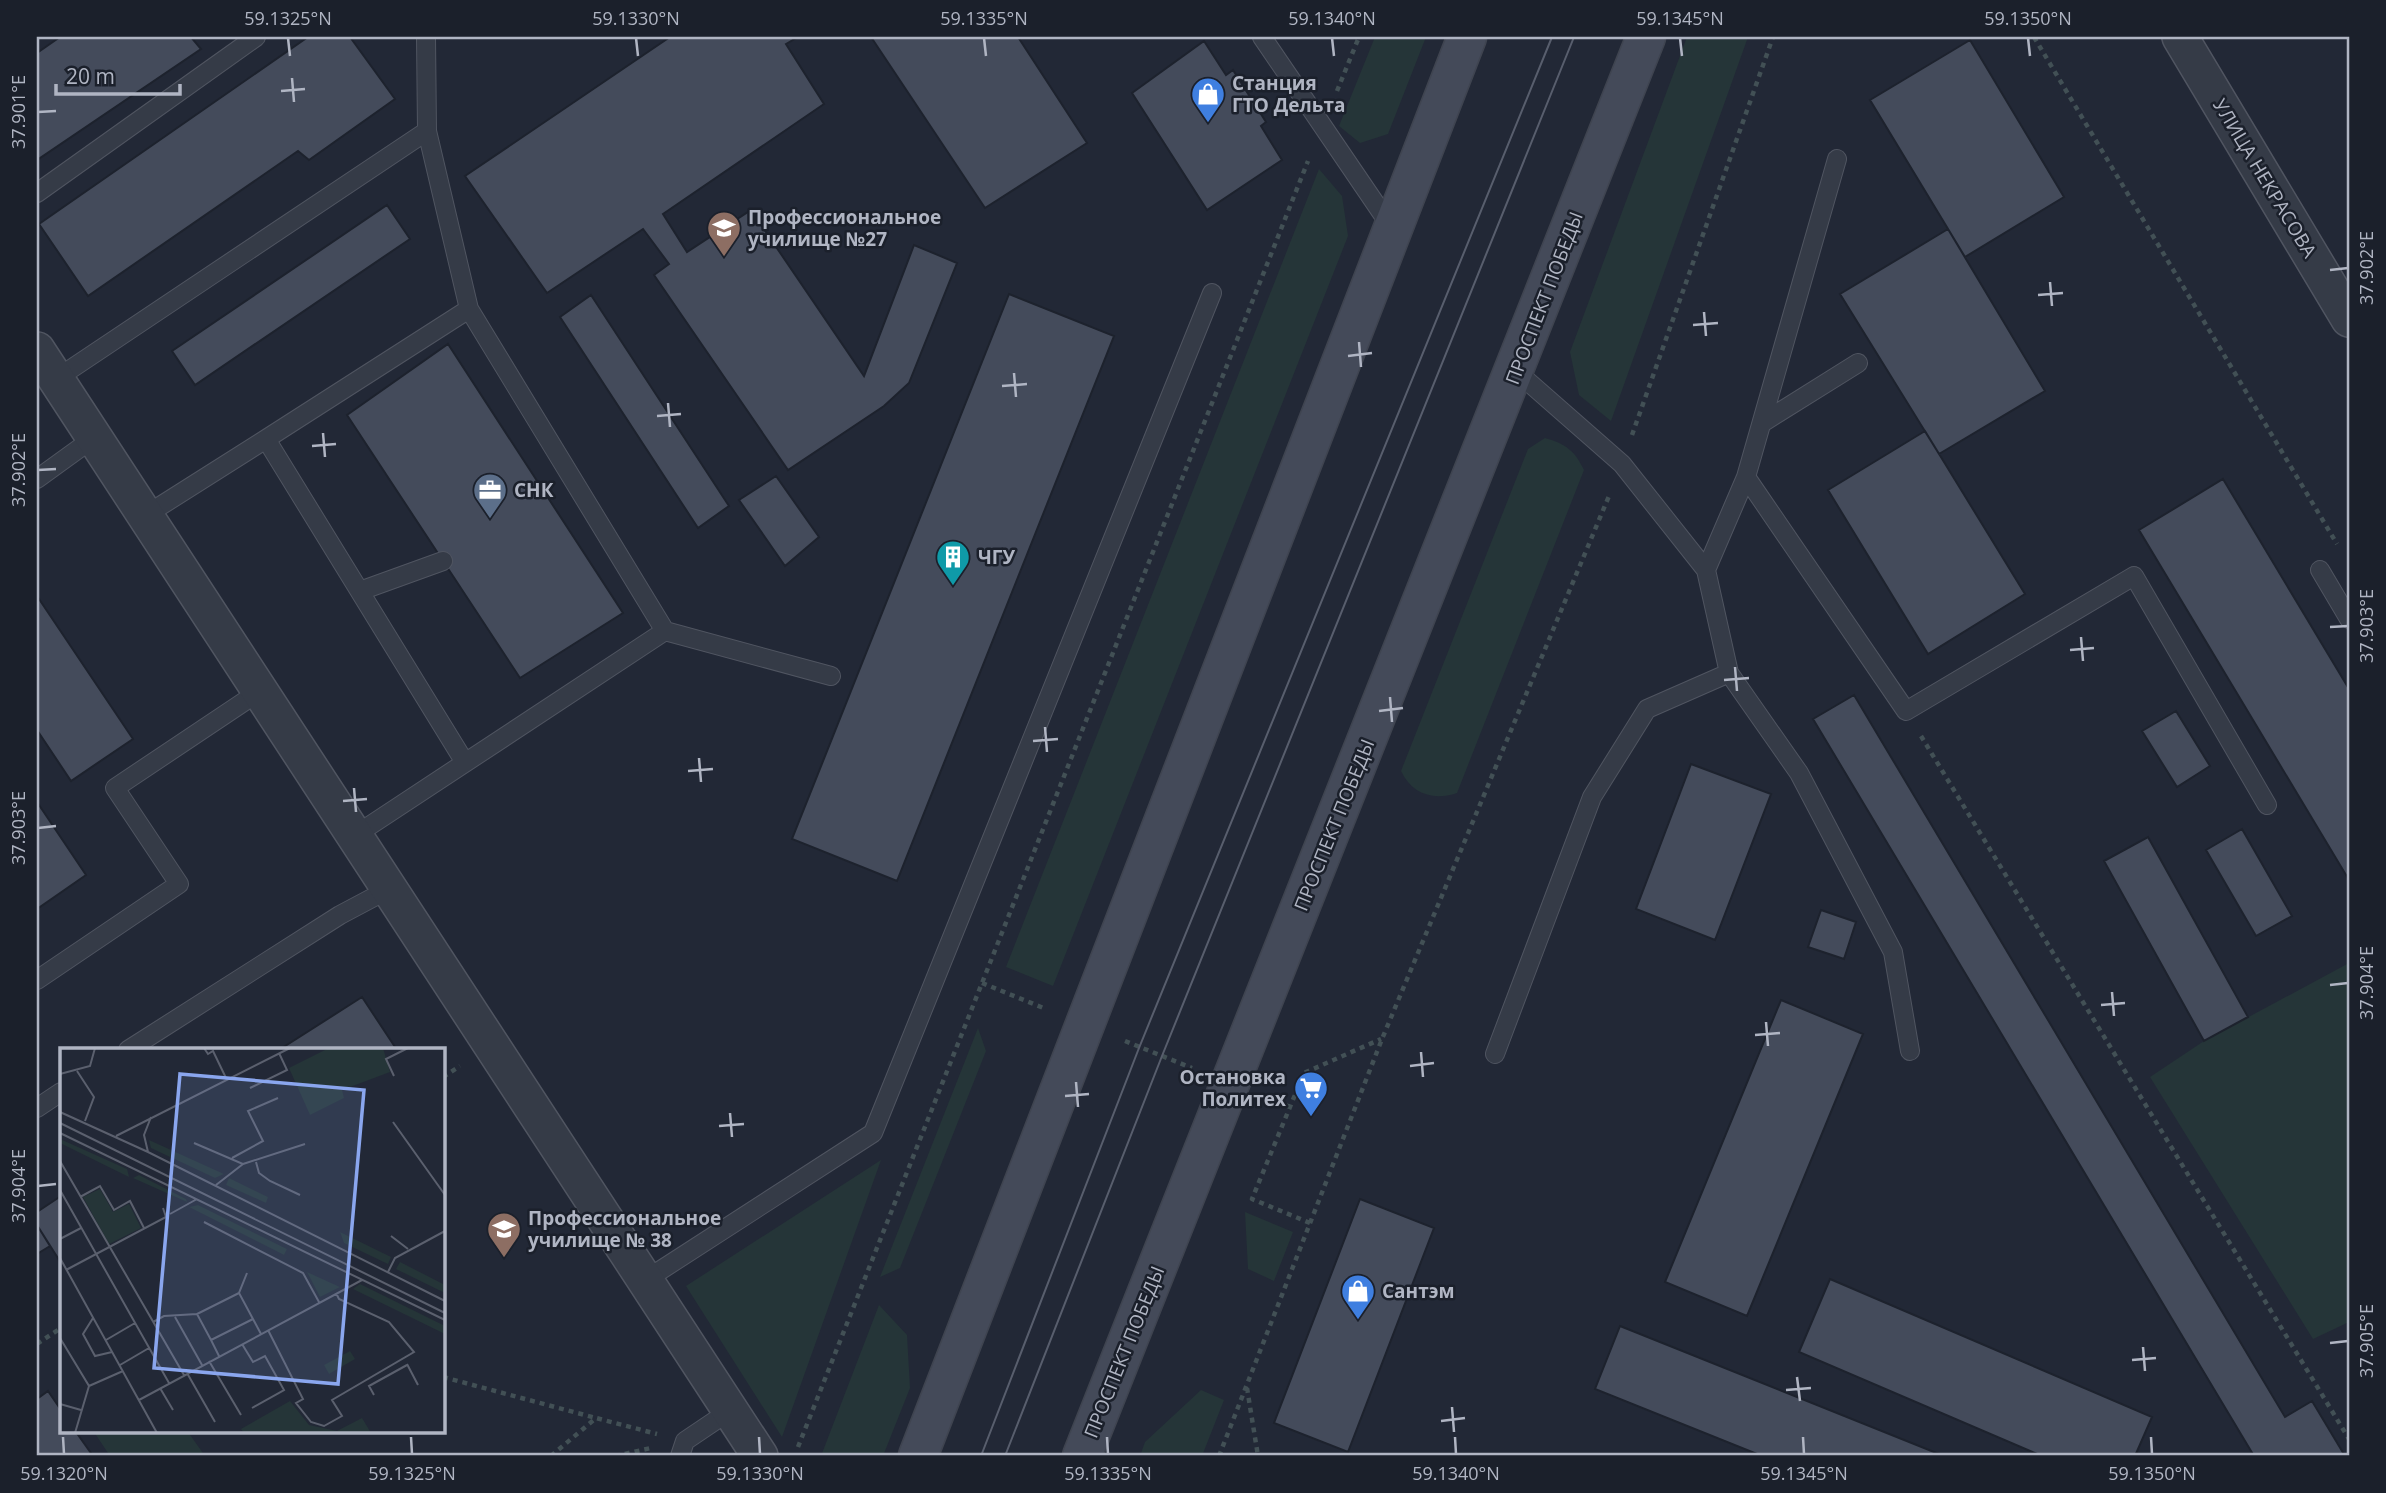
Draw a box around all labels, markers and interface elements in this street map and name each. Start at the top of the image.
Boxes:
text: 59.1325°N [244,6,332,30]
text: 59.1330°N [592,6,680,30]
text: 59.1335°N [940,6,1028,30]
text: 59.1340°N [1288,6,1376,30]
text: 59.1345°N [1636,6,1724,30]
text: 59.1350°N [1984,6,2072,30]
scale bar [56,52,180,96]
text: 20 m [66,62,115,90]
place label: Станция ГТО Дельта [1232,70,1345,118]
text: 37.901°E [6,75,30,149]
shop icon: Станция ГТО Дельта [1189,75,1227,124]
street label: УЛИЦА НЕКРАСОВА [2207,94,2323,262]
place label: Профессиональное училище №27 [748,204,941,252]
street label: ПРОСПЕКТ ПОБЕДЫ [1499,208,1589,388]
school or university icon: Профессиональное училище №27 [705,209,743,258]
text: 37.902°E [2354,231,2378,305]
text: 37.902°E [6,433,30,507]
office icon: СНК [471,471,509,520]
place label: СНК [514,477,554,503]
building icon: ЧГУ [934,538,972,587]
place label: ЧГУ [978,544,1015,570]
text: 37.903°E [2354,589,2378,663]
street label: ПРОСПЕКТ ПОБЕДЫ [1288,735,1380,915]
text: 37.903°E [6,791,30,865]
text: 37.904°E [2354,946,2378,1020]
inset map [60,1048,444,1434]
place label: Остановка Политех [1180,1064,1286,1112]
supermarket icon: Остановка Политех [1292,1069,1330,1118]
text: 37.904°E [6,1149,30,1223]
place label: Профессиональное училище № 38 [528,1205,721,1253]
school or university icon: Профессиональное училище № 38 [485,1210,523,1259]
street label: ПРОСПЕКТ ПОБЕДЫ [1078,1262,1170,1442]
shop icon: Сантэм [1339,1272,1377,1321]
place label: Сантэм [1382,1278,1454,1304]
text: 37.905°E [2354,1304,2378,1378]
text: 59.1320°N [20,1461,108,1485]
text: 59.1325°N [368,1461,456,1485]
text: 59.1330°N [716,1461,804,1485]
text: 59.1335°N [1064,1461,1152,1485]
text: 59.1340°N [1412,1461,1500,1485]
text: 59.1345°N [1760,1461,1848,1485]
text: 59.1350°N [2108,1461,2196,1485]

